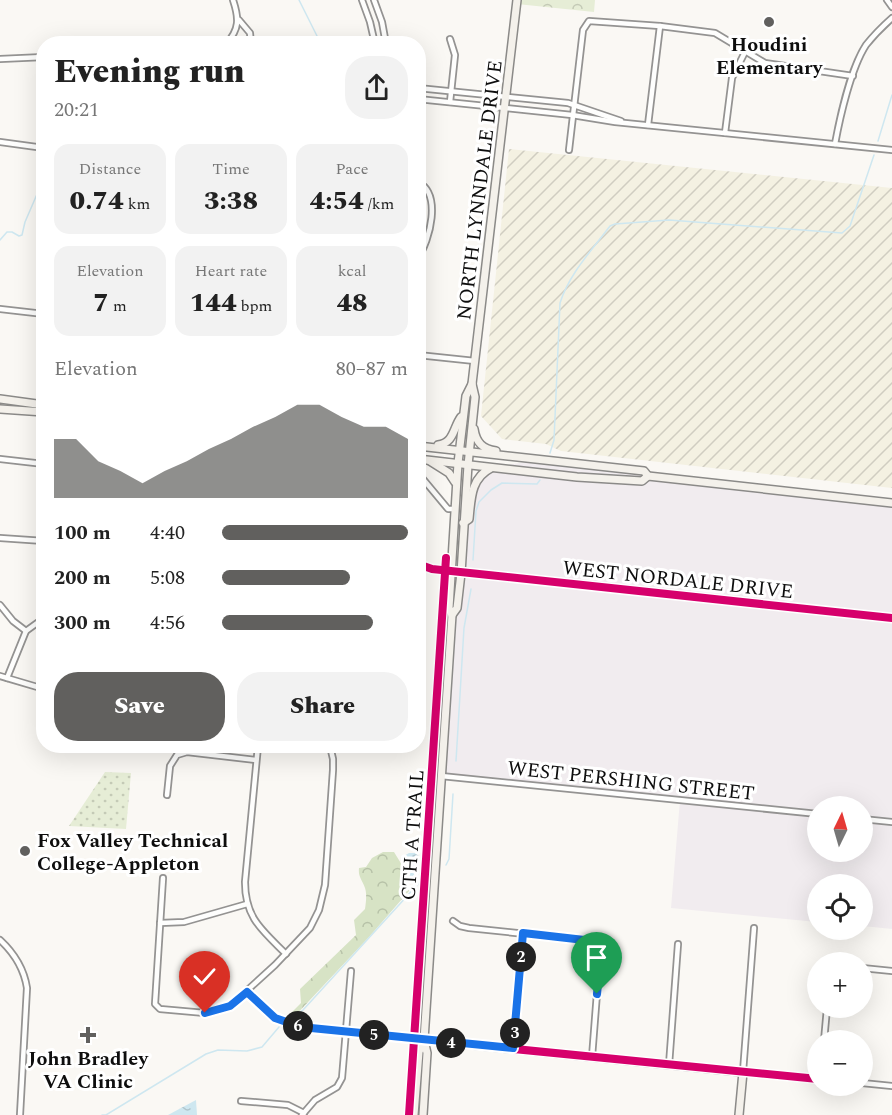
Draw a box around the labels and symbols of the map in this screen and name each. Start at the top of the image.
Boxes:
marker: Houdini Elementary [762,15,776,29]
place label: Houdini Elementary [716,30,824,83]
street label: NORTH LYNNDALE DRIVE [449,58,511,322]
street label: WEST NORDALE DRIVE [561,553,795,607]
street label: WEST PERSHING STREET [506,753,756,809]
street label: CTH A TRAIL [393,769,433,901]
north arrow [807,796,873,862]
place label: Fox Valley Technical College-Appleton [37,826,228,879]
marker: Fox Valley Technical College-Appleton [18,844,32,858]
pin [571,932,622,994]
pin: 2 [506,942,536,972]
pin [179,951,230,1013]
pin: 6 [283,1011,313,1041]
pin: 3 [500,1018,530,1048]
pin: 5 [359,1020,389,1050]
marker: John Bradley VA Clinic [79,1026,97,1044]
pin: 4 [436,1028,466,1058]
place label: John Bradley VA Clinic [28,1044,149,1097]

